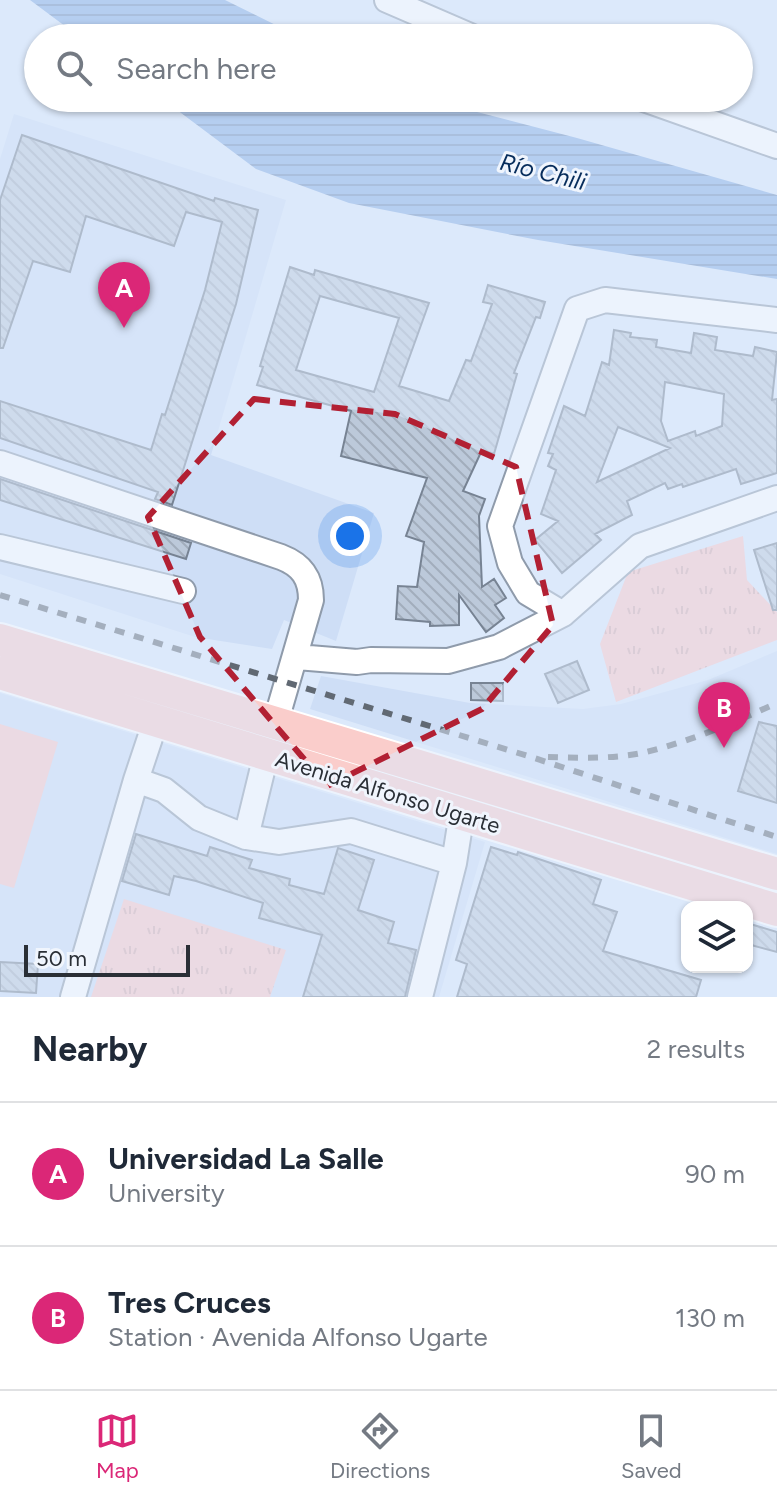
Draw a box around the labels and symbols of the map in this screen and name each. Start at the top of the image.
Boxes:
water label: Río Chili [497,147,590,196]
pin: A [98,262,150,328]
your location [330,516,370,556]
pin: B [698,682,750,748]
street label: Avenida Alfonso Ugarte [272,745,503,840]
scale bar [24,941,190,977]

